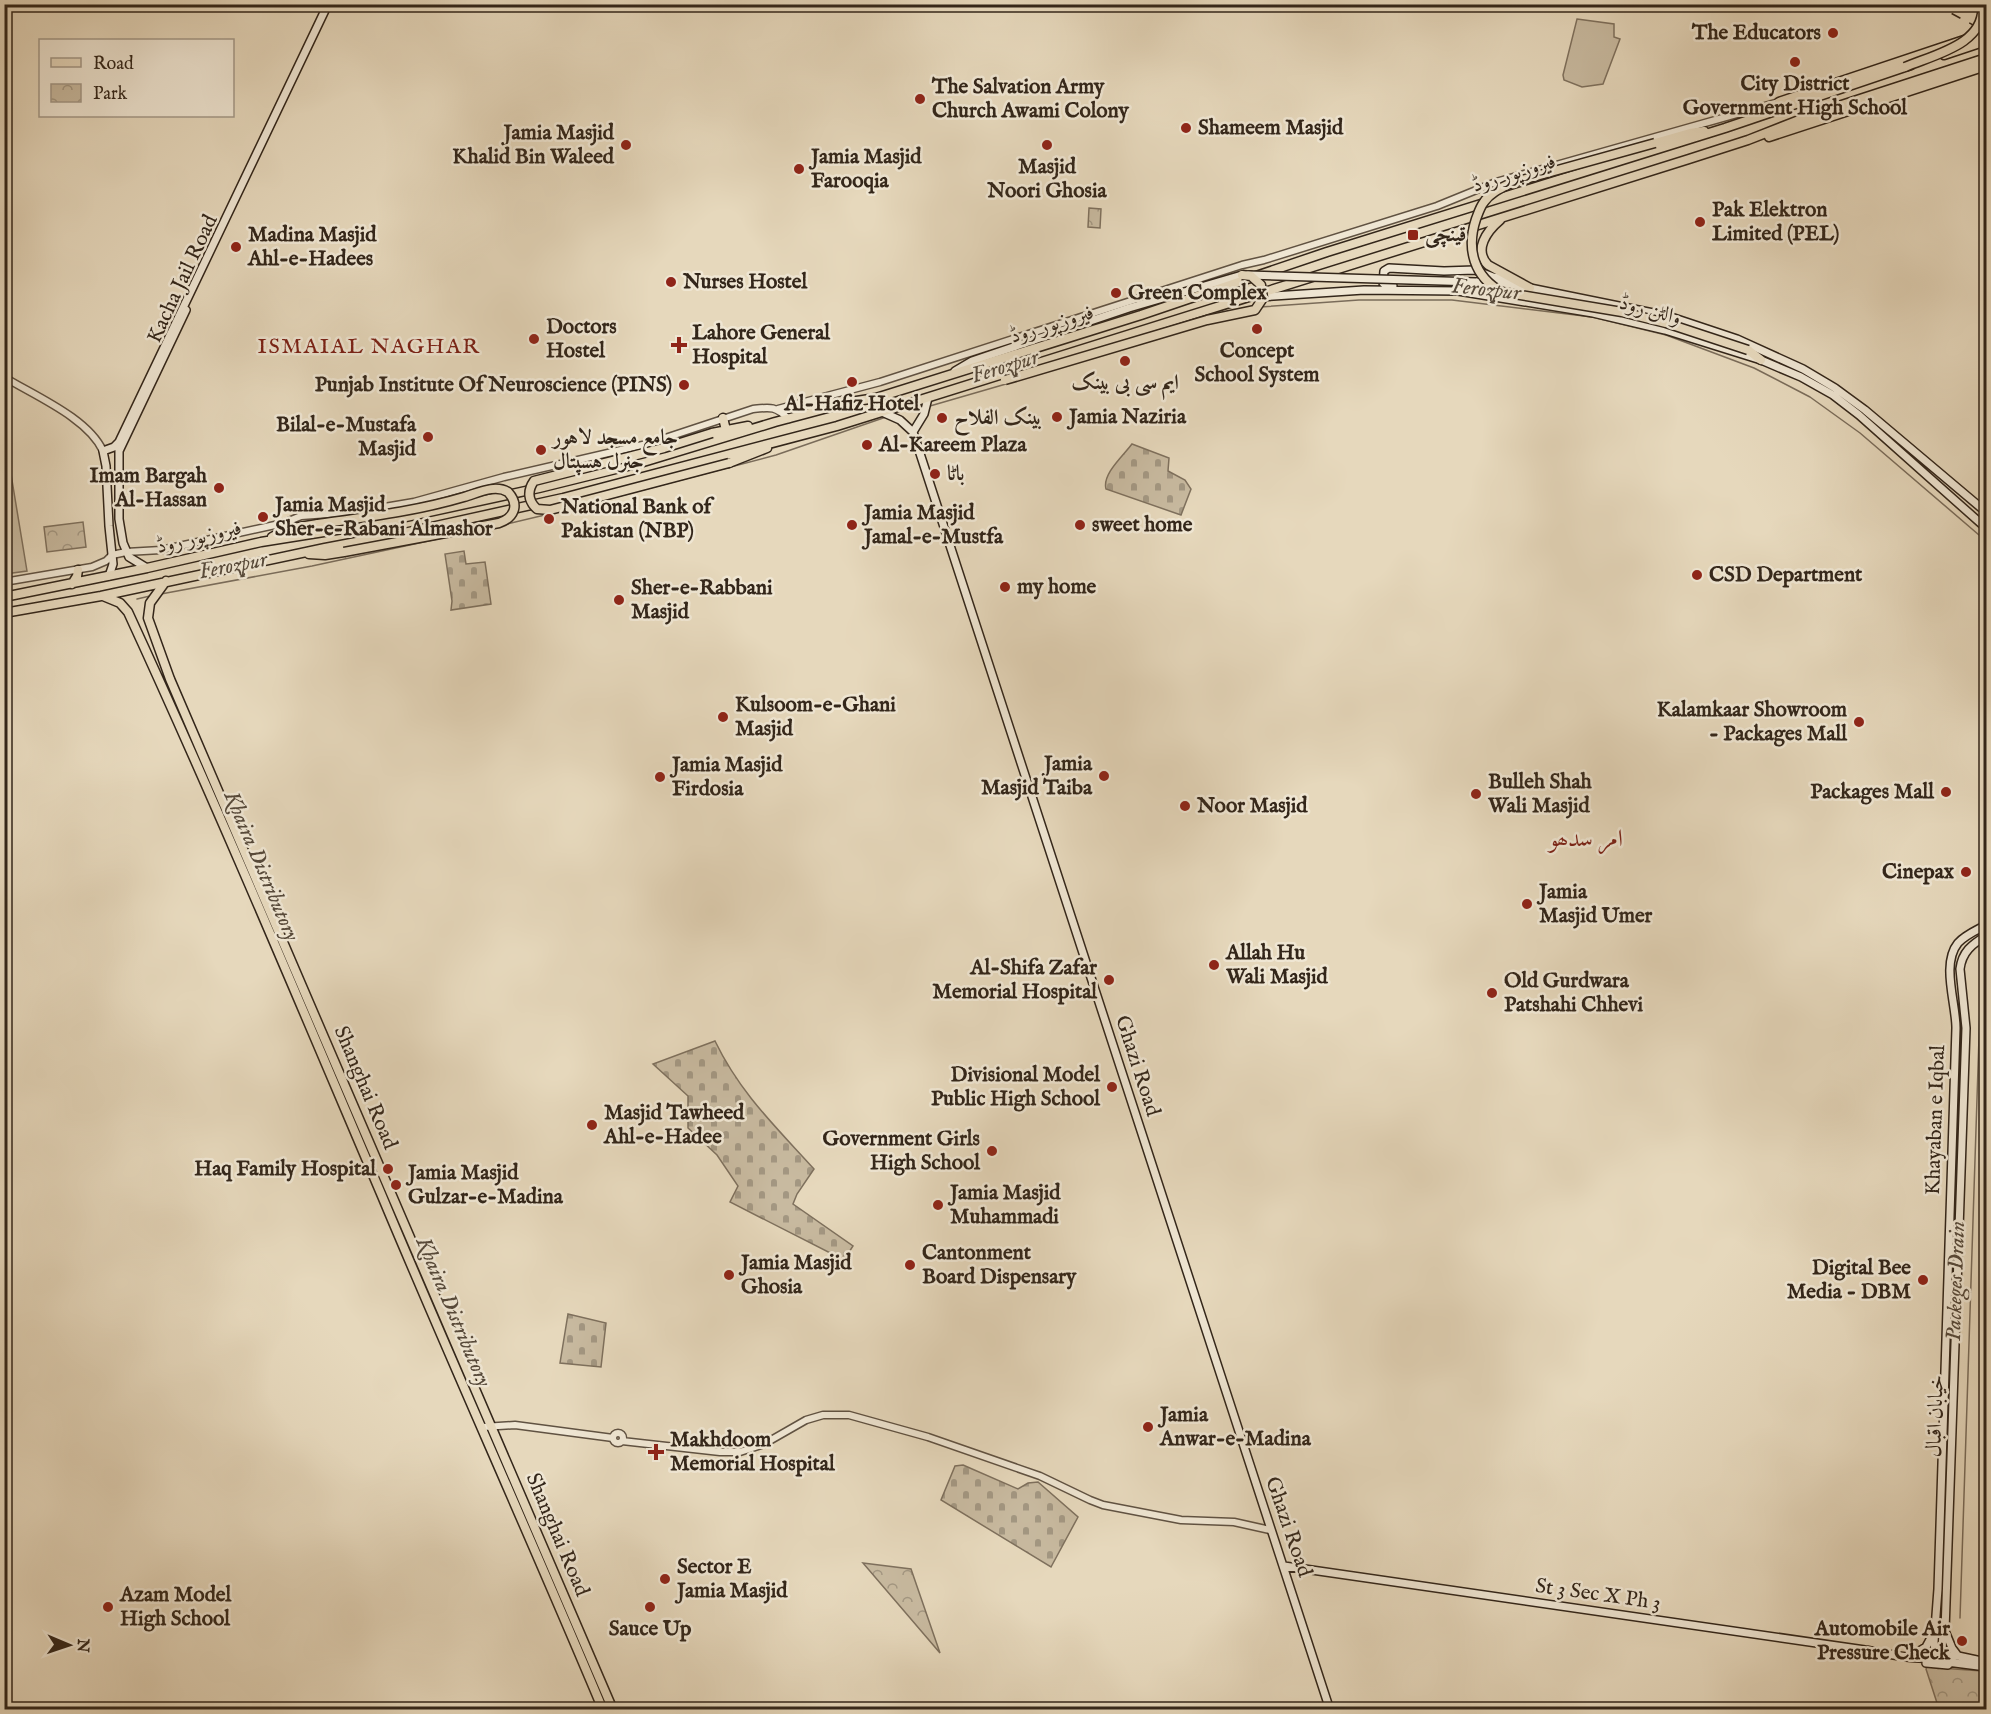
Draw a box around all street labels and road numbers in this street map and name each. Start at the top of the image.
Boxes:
street label: فیروزپور روڈ [1469,148,1559,200]
street label: Kacha Jail Road [141,210,225,348]
street label: والٹن روڈ [1616,290,1684,332]
street label: فیروزپور روڈ [1007,299,1097,351]
street label: فیروزپور روڈ [154,515,244,561]
street label: Ghazi Road [1108,1012,1166,1121]
street label: Shanghai Road [327,1022,403,1155]
street label: Khayaban e Iqbal [1920,1044,1952,1195]
street label: خیابان اقبال [1921,1374,1951,1458]
street label: Shanghai Road [519,1469,595,1602]
street label: Ghazi Road [1258,1473,1318,1581]
street label: St 3 Sec X Ph 3 [1534,1573,1662,1617]

